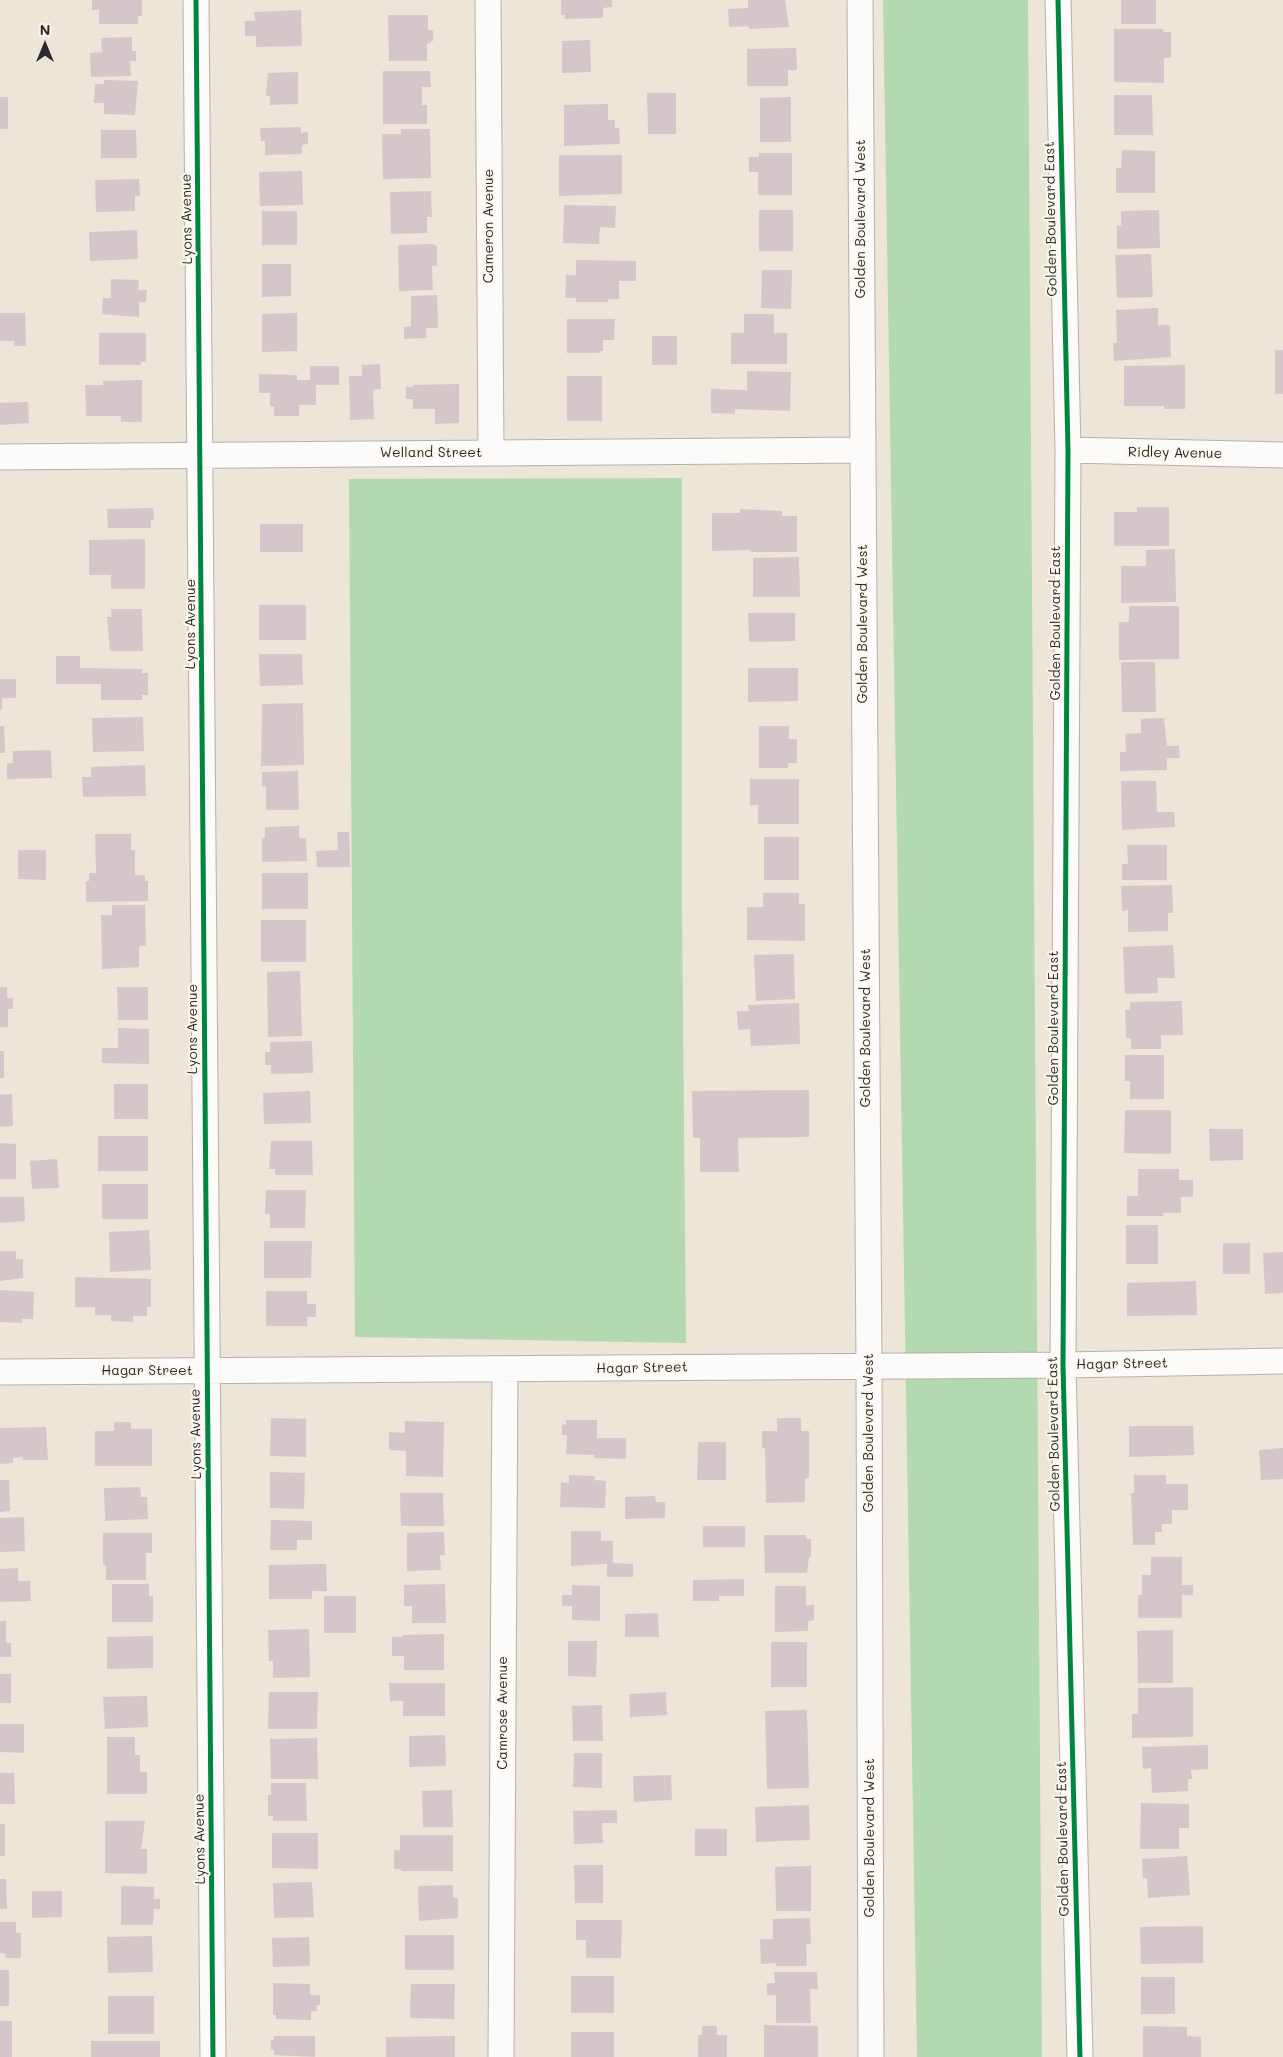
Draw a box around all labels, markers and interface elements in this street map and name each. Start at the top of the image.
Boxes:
north arrow [20,20,70,70]
text: N [40,20,50,39]
street label: Golden Boulevard West [853,139,869,299]
street label: Golden Boulevard East [1041,141,1061,297]
street label: Cameron Avenue [481,169,497,283]
street label: Lyons Avenue [178,174,196,264]
street label: Ridley Avenue [1128,444,1222,462]
street label: Welland Street [380,445,482,461]
street label: Golden Boulevard West [855,544,871,704]
street label: Golden Boulevard East [1048,545,1064,701]
street label: Lyons Avenue [183,579,199,669]
street label: Golden Boulevard West [858,948,874,1108]
street label: Golden Boulevard East [1046,950,1062,1106]
street label: Lyons Avenue [185,984,201,1074]
street label: Golden Boulevard West [861,1353,877,1513]
street label: Hagar Street [1076,1355,1168,1373]
street label: Golden Boulevard East [1044,1356,1064,1512]
street label: Hagar Street [596,1359,688,1377]
street label: Hagar Street [101,1363,193,1379]
street label: Lyons Avenue [187,1389,205,1479]
street label: Camrose Avenue [495,1656,511,1770]
street label: Golden Boulevard West [862,1758,878,1918]
street label: Golden Boulevard East [1053,1761,1073,1917]
street label: Lyons Avenue [191,1794,209,1884]

